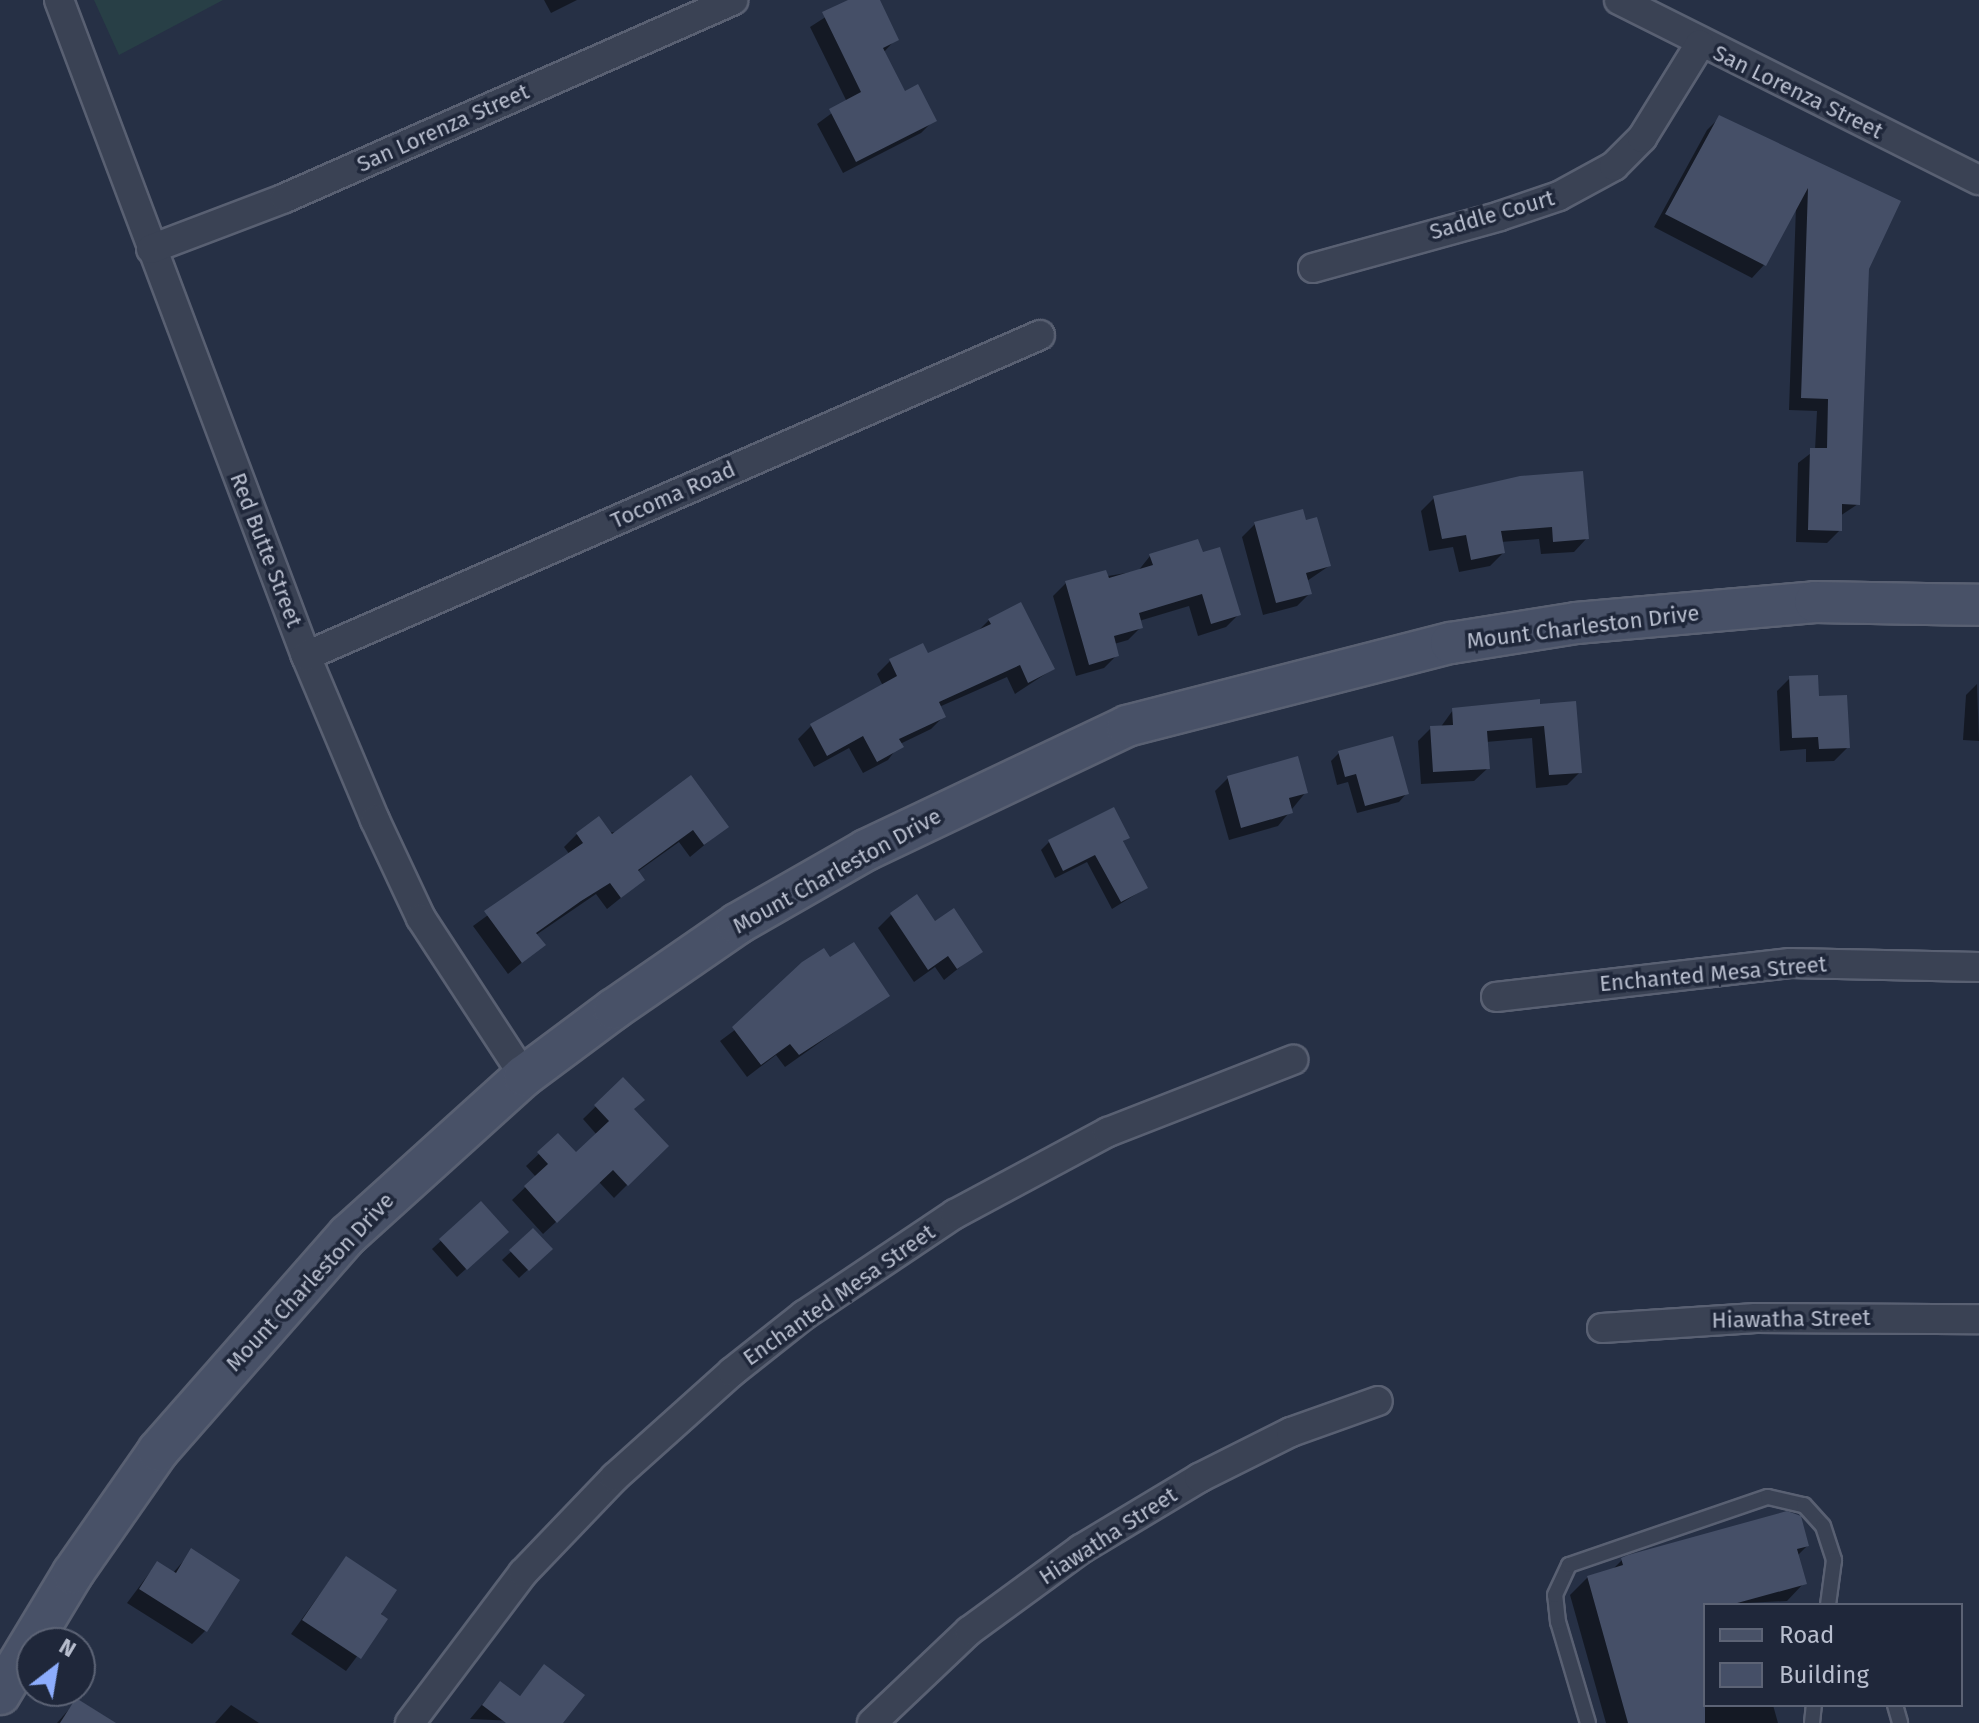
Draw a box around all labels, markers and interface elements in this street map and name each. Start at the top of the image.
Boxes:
street label: San Lorenza Street [1709,39,1887,145]
street label: San Lorenza Street [353,78,533,178]
street label: Saddle Court [1427,185,1557,245]
street label: Tocoma Road [607,456,739,534]
street label: Red Butte Street [224,469,308,631]
street label: Mount Charleston Drive [1465,600,1701,654]
street label: Mount Charleston Drive [728,803,946,939]
street label: Enchanted Mesa Street [1598,951,1828,997]
street label: Mount Charleston Drive [220,1187,400,1377]
street label: Enchanted Mesa Street [738,1219,940,1371]
street label: Hiawatha Street [1711,1304,1871,1334]
street label: Hiawatha Street [1034,1482,1182,1590]
legend [1703,1603,1963,1707]
text: Road [1779,1621,1834,1649]
north arrow [16,1627,96,1707]
text: N [54,1632,81,1663]
text: Building [1779,1661,1869,1689]

